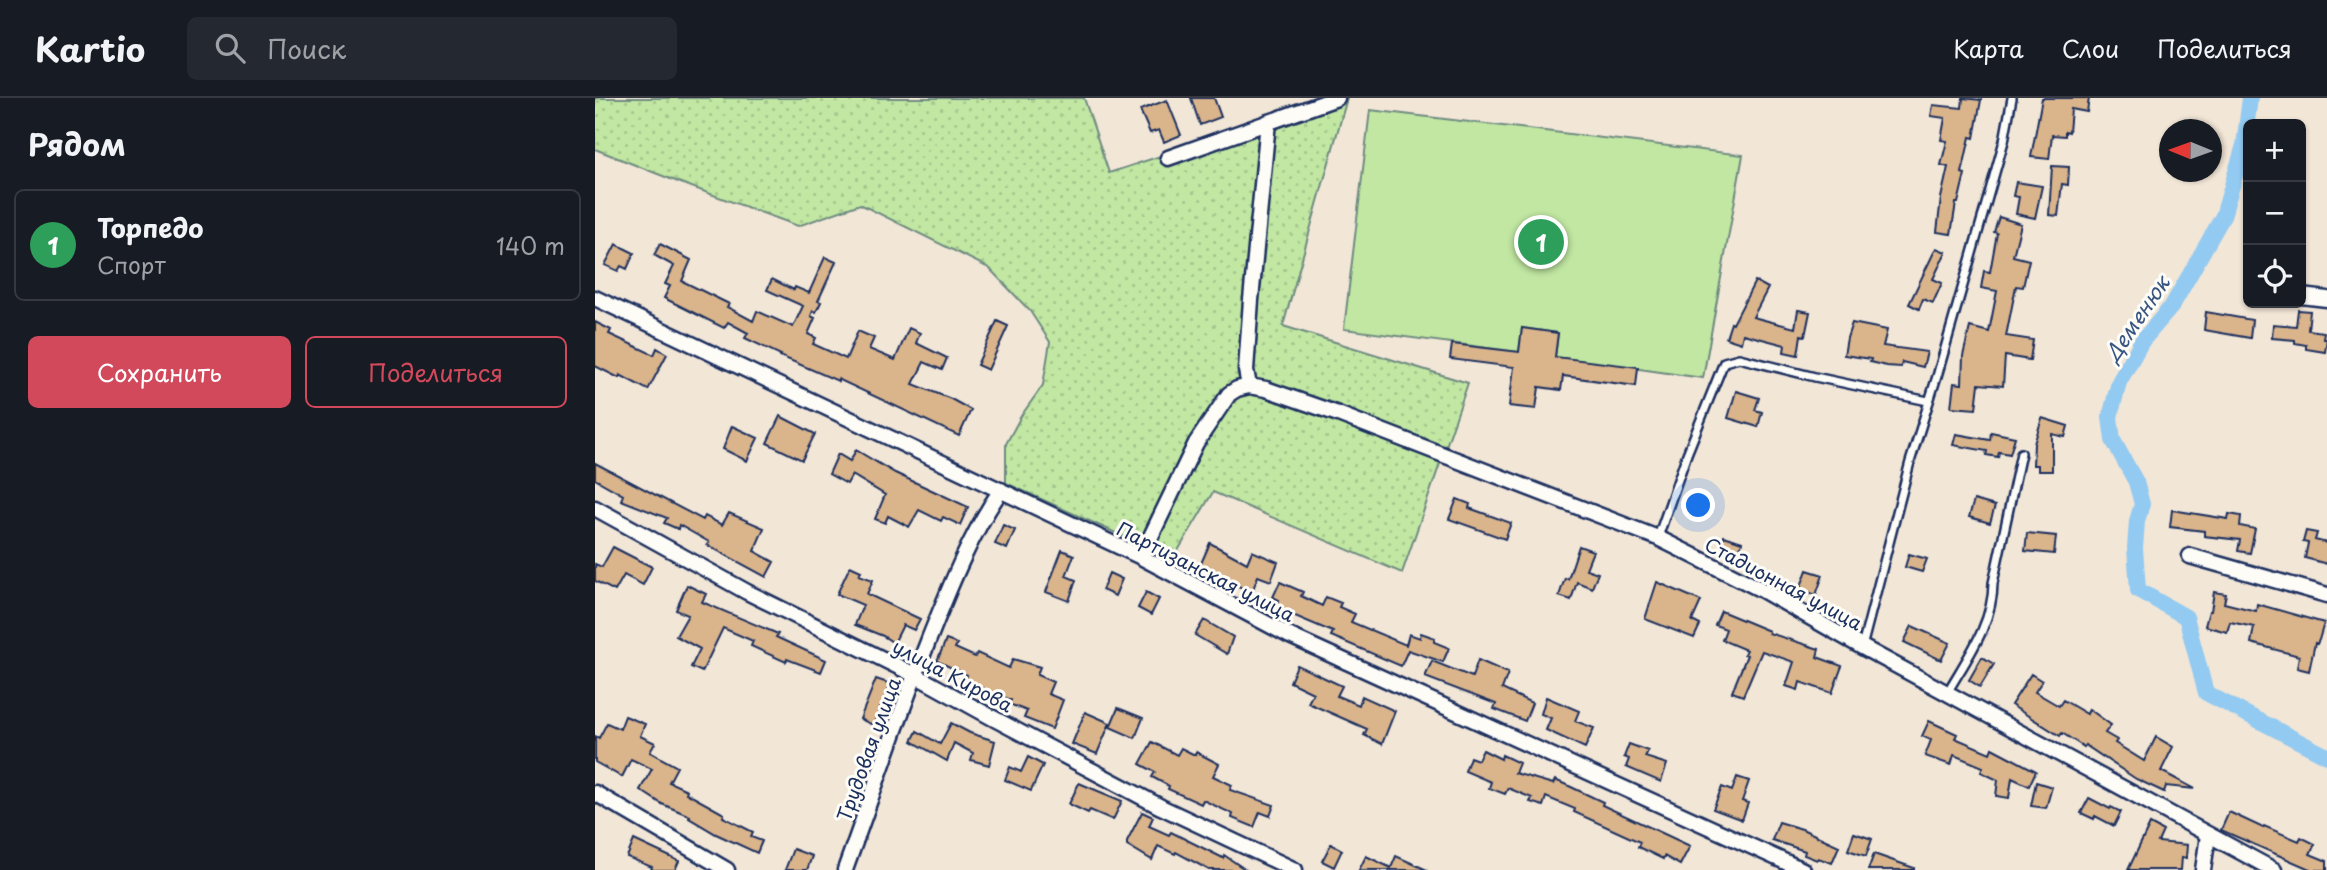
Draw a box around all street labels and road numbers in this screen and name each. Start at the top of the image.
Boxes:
street label: Партизанская улица [1112,514,1300,628]
street label: Стадионная улица [1700,530,1868,636]
street label: улица Кирова [888,632,1018,718]
street label: Трудовая улица [829,673,907,825]

